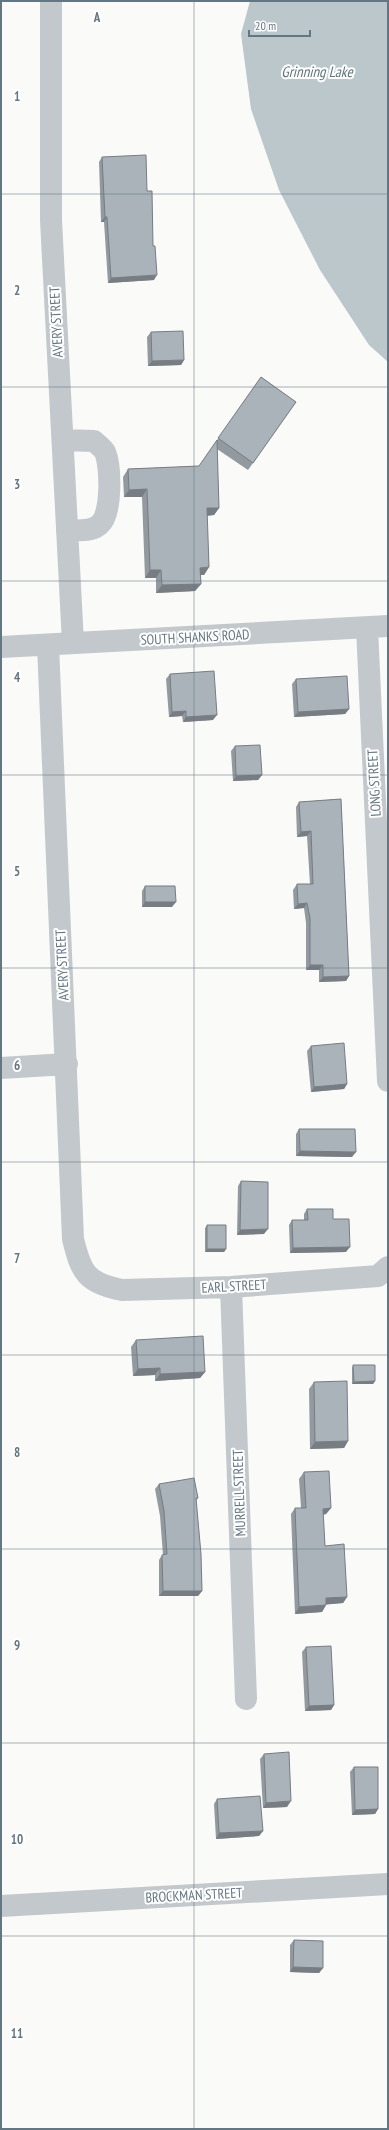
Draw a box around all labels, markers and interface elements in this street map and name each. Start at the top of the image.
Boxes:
text: A [93,9,101,26]
scale bar [249,12,310,38]
text: 20 m [255,18,276,33]
water label: Grinning Lake [281,62,353,81]
text: 1 [14,88,20,105]
text: 2 [14,282,20,299]
street label: AVERY STREET [45,285,67,358]
text: 3 [14,476,20,493]
street label: SOUTH SHANKS ROAD [140,625,250,649]
text: 4 [14,669,21,686]
street label: LONG STREET [363,748,385,817]
text: 5 [14,863,20,880]
street label: AVERY STREET [51,928,73,1001]
text: 6 [14,1057,20,1074]
text: 7 [14,1250,20,1267]
street label: EARL STREET [201,1275,268,1297]
text: 8 [14,1444,20,1461]
street label: MURRELL STREET [228,1448,250,1537]
text: 9 [14,1637,20,1654]
text: 10 [11,1831,23,1848]
street label: BROCKMAN STREET [145,1883,244,1907]
text: 11 [11,2025,23,2042]

